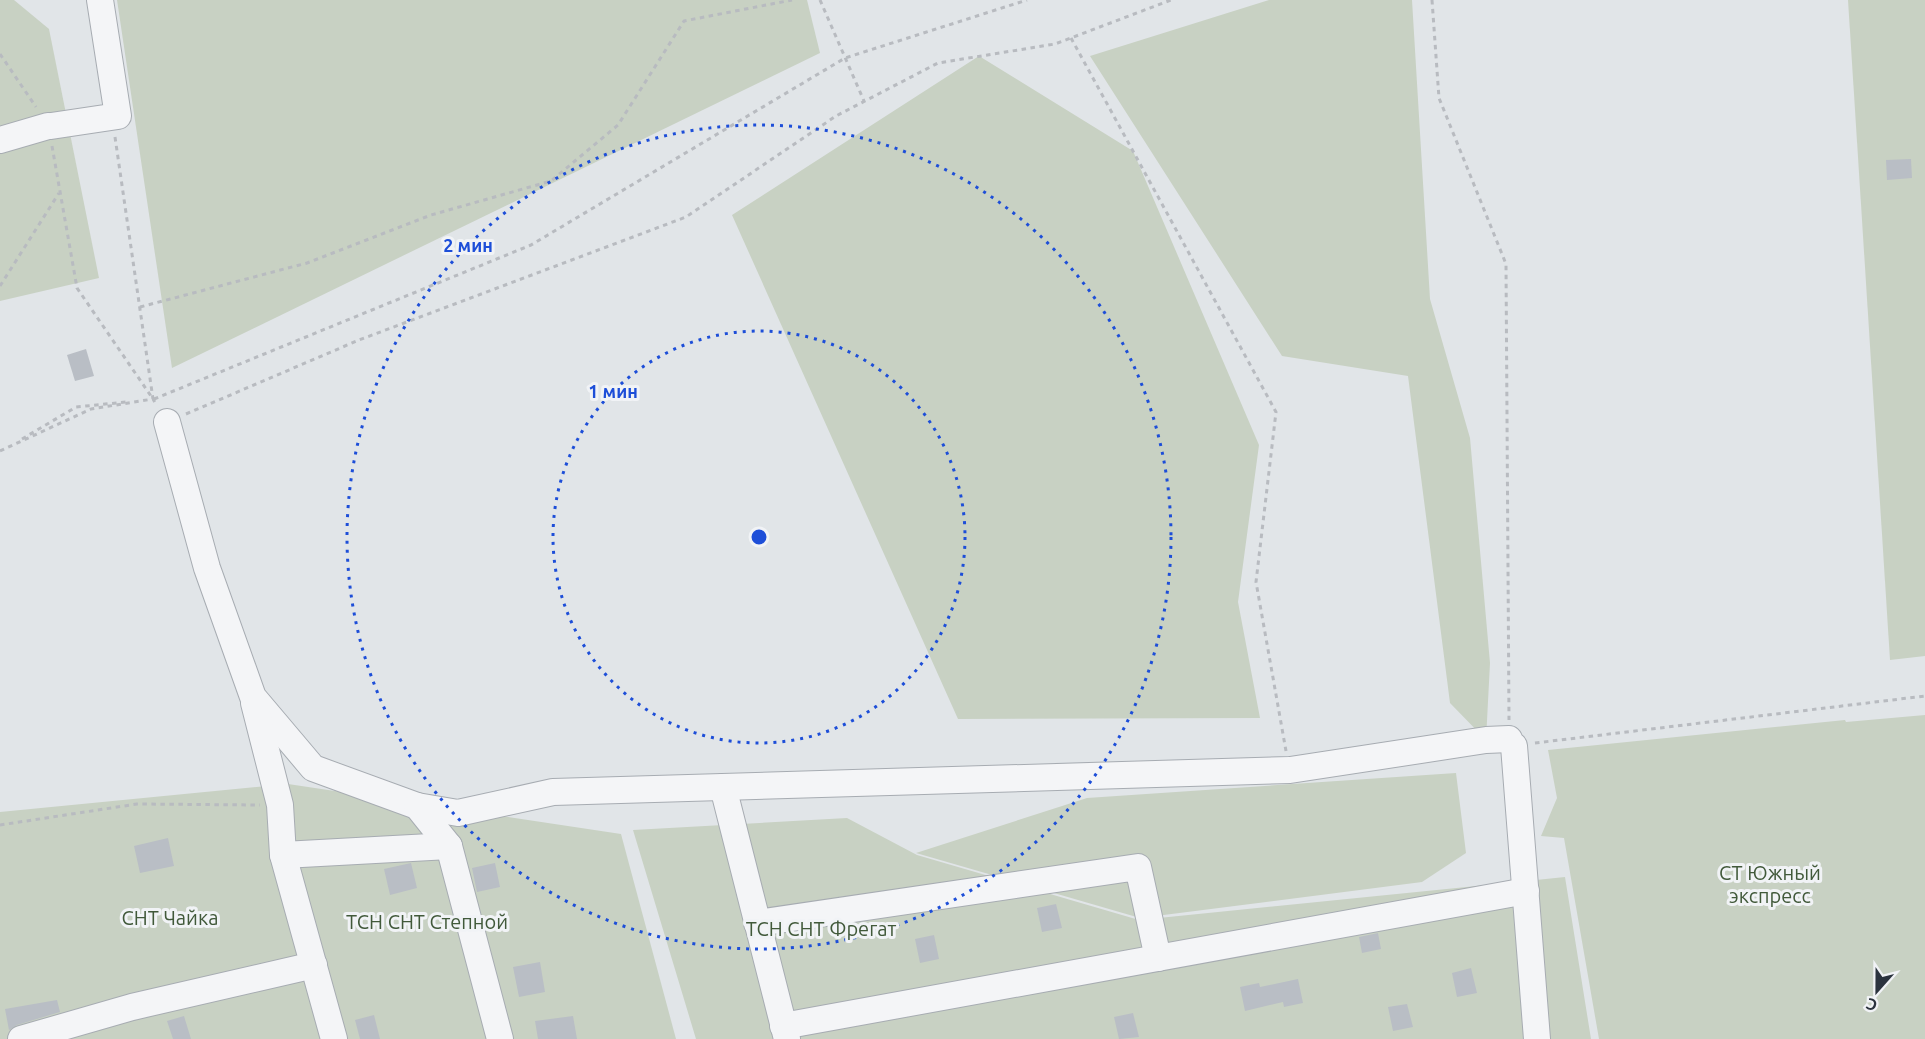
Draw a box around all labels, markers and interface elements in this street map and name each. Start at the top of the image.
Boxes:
text: 2 мин [443,235,493,255]
text: 1 мин [588,381,638,401]
centre of rings [749,527,769,547]
park label: СТ Южный экспресс [1719,861,1821,907]
park label: СНТ Чайка [122,906,218,929]
park label: ТСН СНТ Степной [346,910,508,933]
park label: ТСН СНТ Фрегат [746,917,896,940]
north arrow [1847,961,1907,1021]
text: С [1864,995,1880,1015]

